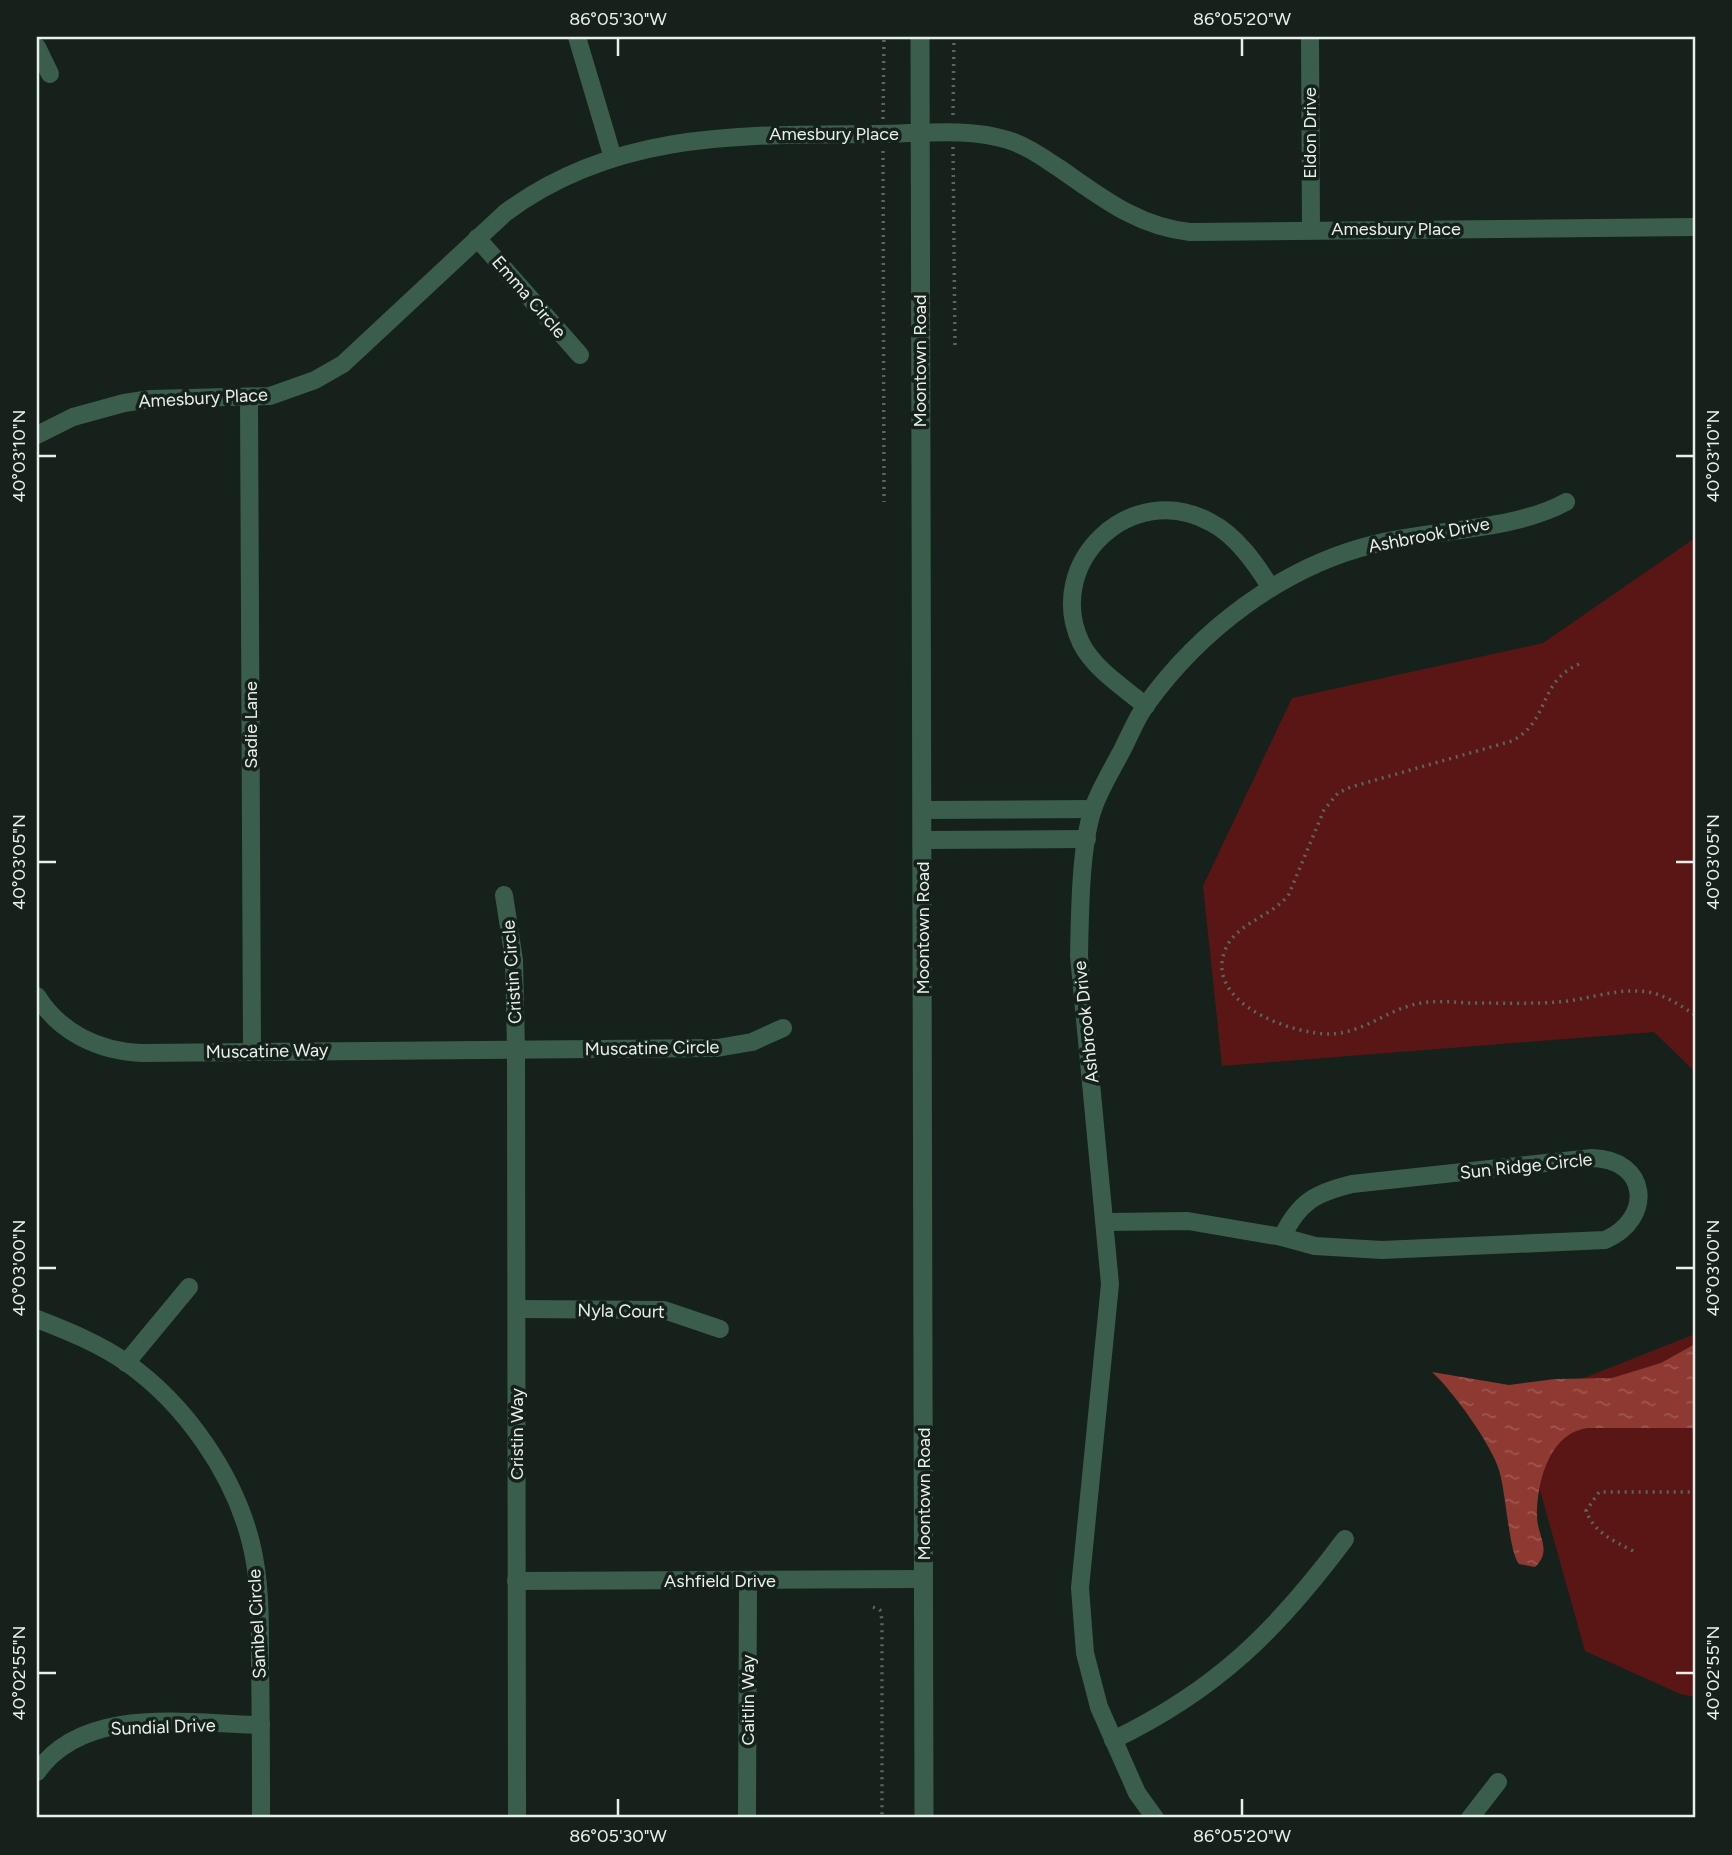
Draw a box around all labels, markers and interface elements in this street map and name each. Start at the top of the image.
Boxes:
text: 86°05'30"W [569,8,668,30]
text: 86°05'20"W [1193,8,1292,30]
street label: Eldon Drive [1299,87,1321,179]
street label: Amesbury Place [769,123,899,145]
street label: Amesbury Place [1331,218,1461,240]
street label: Emma Circle [487,251,571,343]
street label: Moontown Road [909,294,931,428]
street label: Amesbury Place [138,384,268,412]
text: 40°03'10"N [8,410,30,502]
text: 40°03'10"N [1702,410,1724,502]
street label: Ashbrook Drive [1367,512,1492,558]
street label: Sadie Lane [240,681,262,769]
text: 40°03'05"N [8,814,30,910]
text: 40°03'05"N [1702,814,1724,910]
street label: Moontown Road [912,861,934,995]
street label: Cristin Circle [497,919,527,1025]
street label: Ashbrook Drive [1069,960,1103,1084]
street label: Muscatine Circle [584,1036,720,1060]
street label: Muscatine Way [205,1039,329,1063]
street label: Sun Ridge Circle [1459,1148,1594,1184]
text: 40°03'00"N [8,1219,30,1317]
text: 40°03'00"N [1702,1219,1724,1317]
street label: Nyla Court [577,1299,665,1323]
street label: Cristin Way [506,1387,528,1480]
street label: Moontown Road [913,1427,935,1561]
street label: Sanibel Circle [243,1568,271,1680]
street label: Ashfield Drive [664,1570,776,1592]
text: 40°02'55"N [8,1626,30,1720]
text: 40°02'55"N [1702,1626,1724,1720]
street label: Caitlin Way [737,1654,759,1745]
street label: Sundial Drive [110,1714,216,1740]
text: 86°05'30"W [569,1825,668,1847]
text: 86°05'20"W [1193,1825,1292,1847]

